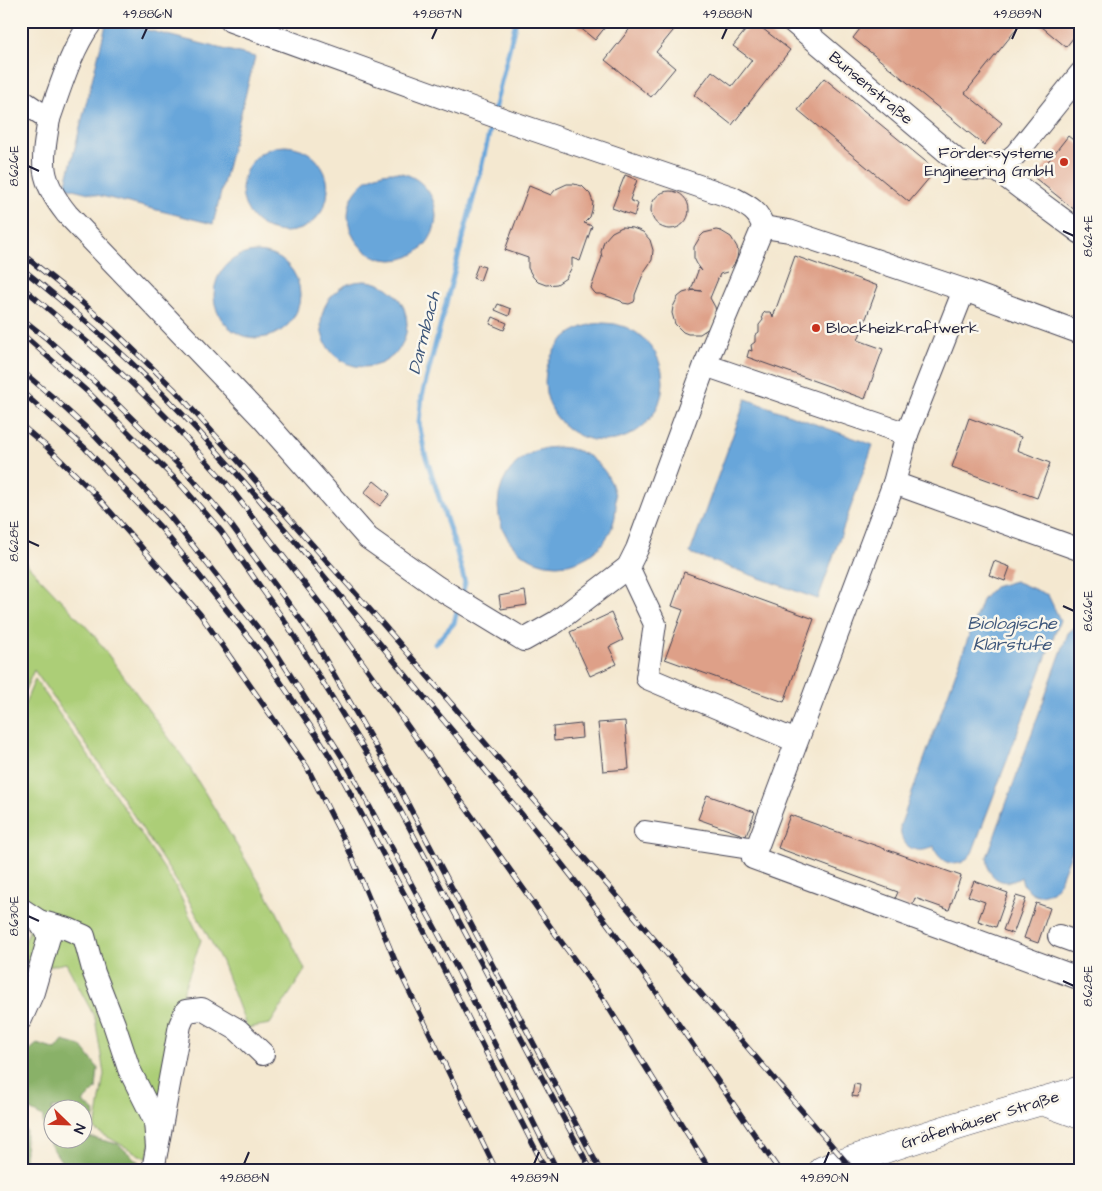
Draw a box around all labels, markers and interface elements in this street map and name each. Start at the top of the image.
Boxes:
text: 49.886°N [122,6,172,23]
text: 49.887°N [412,6,462,23]
text: 49.888°N [702,6,753,23]
text: 49.889°N [992,6,1042,23]
street label: Bunsenstraße [824,46,918,130]
place label: Fördersysteme Engineering GmbH [924,142,1054,183]
text: 8.626°E [6,145,23,187]
marker: Fördersysteme Engineering GmbH [1058,156,1070,168]
text: 8.624°E [1080,215,1097,257]
water label: Darmbach [402,288,447,377]
place label: Blockheizkraftwerk [826,317,979,339]
marker: Blockheizkraftwerk [810,322,822,334]
text: 8.628°E [6,520,23,562]
text: 8.626°E [1080,590,1097,632]
water label: Biologische Klärstufe [967,611,1058,657]
text: 8.630°E [6,896,23,936]
text: 8.628°E [1080,965,1097,1007]
street label: Gräfenhäuser Straße [898,1085,1062,1155]
north arrow [42,1098,92,1148]
text: N [68,1121,90,1137]
text: 49.888°N [219,1170,270,1187]
text: 49.889°N [509,1170,559,1187]
text: 49.890°N [799,1170,849,1187]

